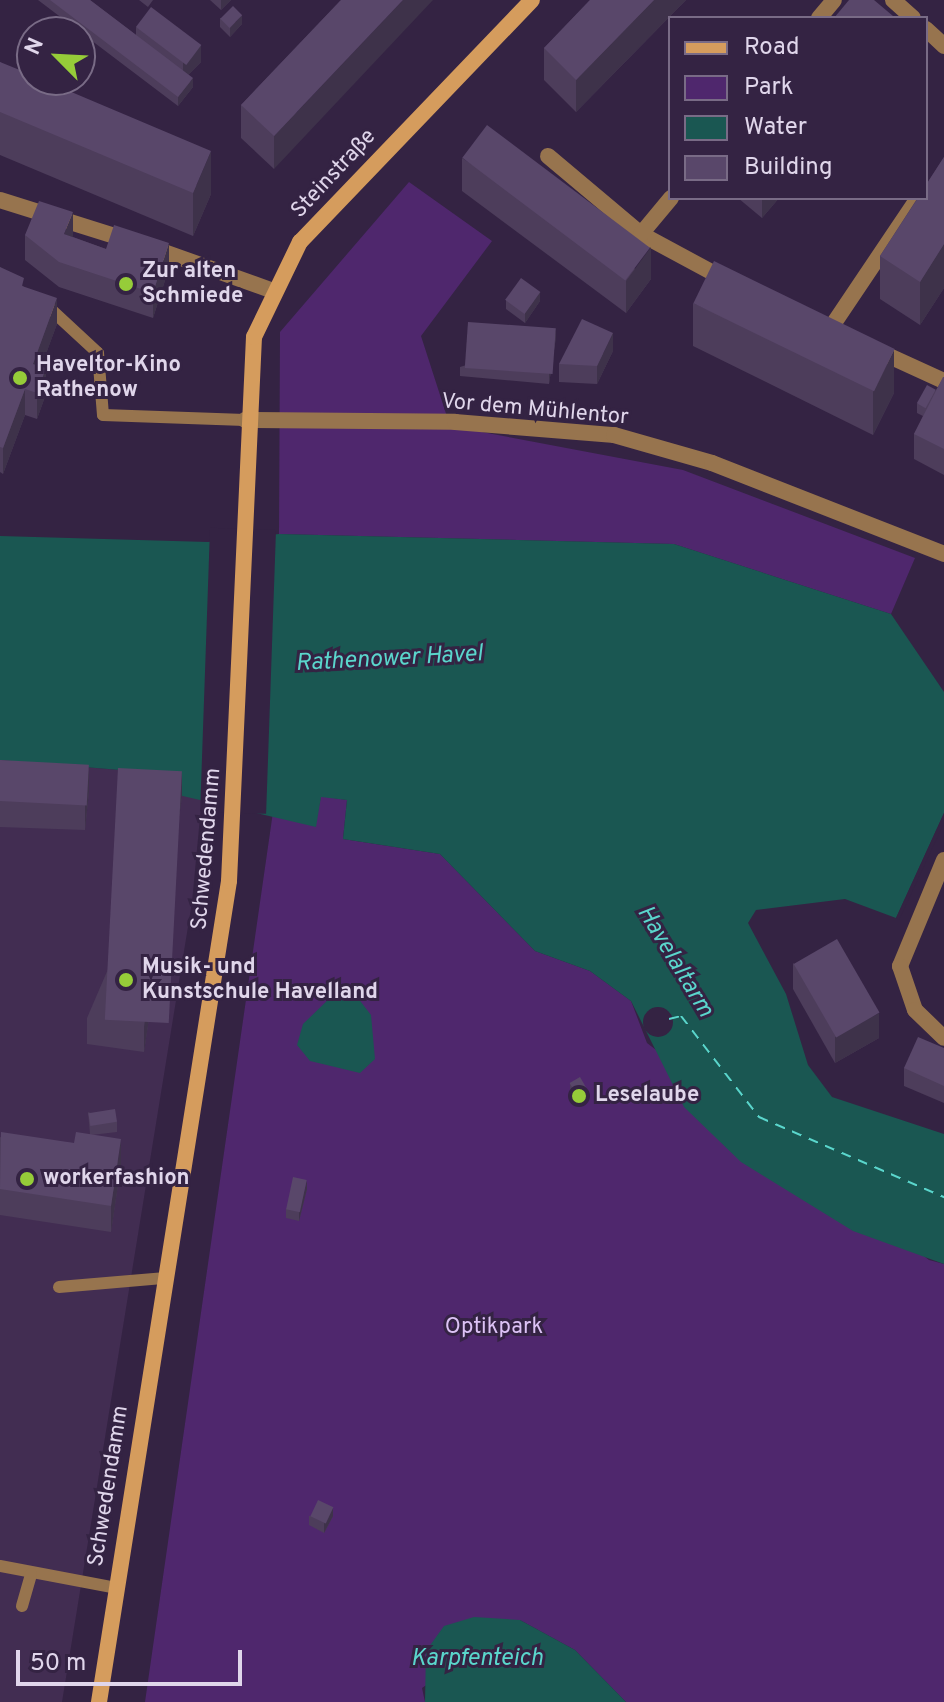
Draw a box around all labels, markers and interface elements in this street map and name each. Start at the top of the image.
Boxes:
north arrow [16,16,96,96]
legend [668,16,928,200]
text: Road [744,33,800,63]
text: N [20,34,51,60]
text: Park [744,73,794,103]
text: Water [744,113,807,143]
street label: Steinstraße [286,124,382,224]
text: Building [744,153,833,183]
place label: Zur alten Schmiede [142,258,243,310]
marker: Zur alten Schmiede [117,275,135,293]
place label: Haveltor-Kino Rathenow [36,352,181,404]
marker: Haveltor-Kino Rathenow [11,369,29,387]
street label: Vor dem Mühlentor [440,389,630,431]
water label: Rathenower Havel [295,641,483,679]
street label: Schwedendamm [187,767,227,931]
water label: Havelaltarm [629,901,719,1023]
place label: Musik- und Kunstschule Havelland [142,954,378,1006]
marker: Musik- und Kunstschule Havelland [117,971,135,989]
place label: Leselaube [595,1083,699,1109]
marker: Leselaube [570,1087,588,1105]
place label: workerfashion [43,1166,190,1192]
marker: workerfashion [18,1170,36,1188]
park label: Optikpark [445,1315,543,1341]
street label: Schwedendamm [83,1404,135,1568]
scale bar [20,1634,246,1684]
water label: Karpfenteich [411,1646,543,1674]
text: 50 m [30,1649,86,1679]

